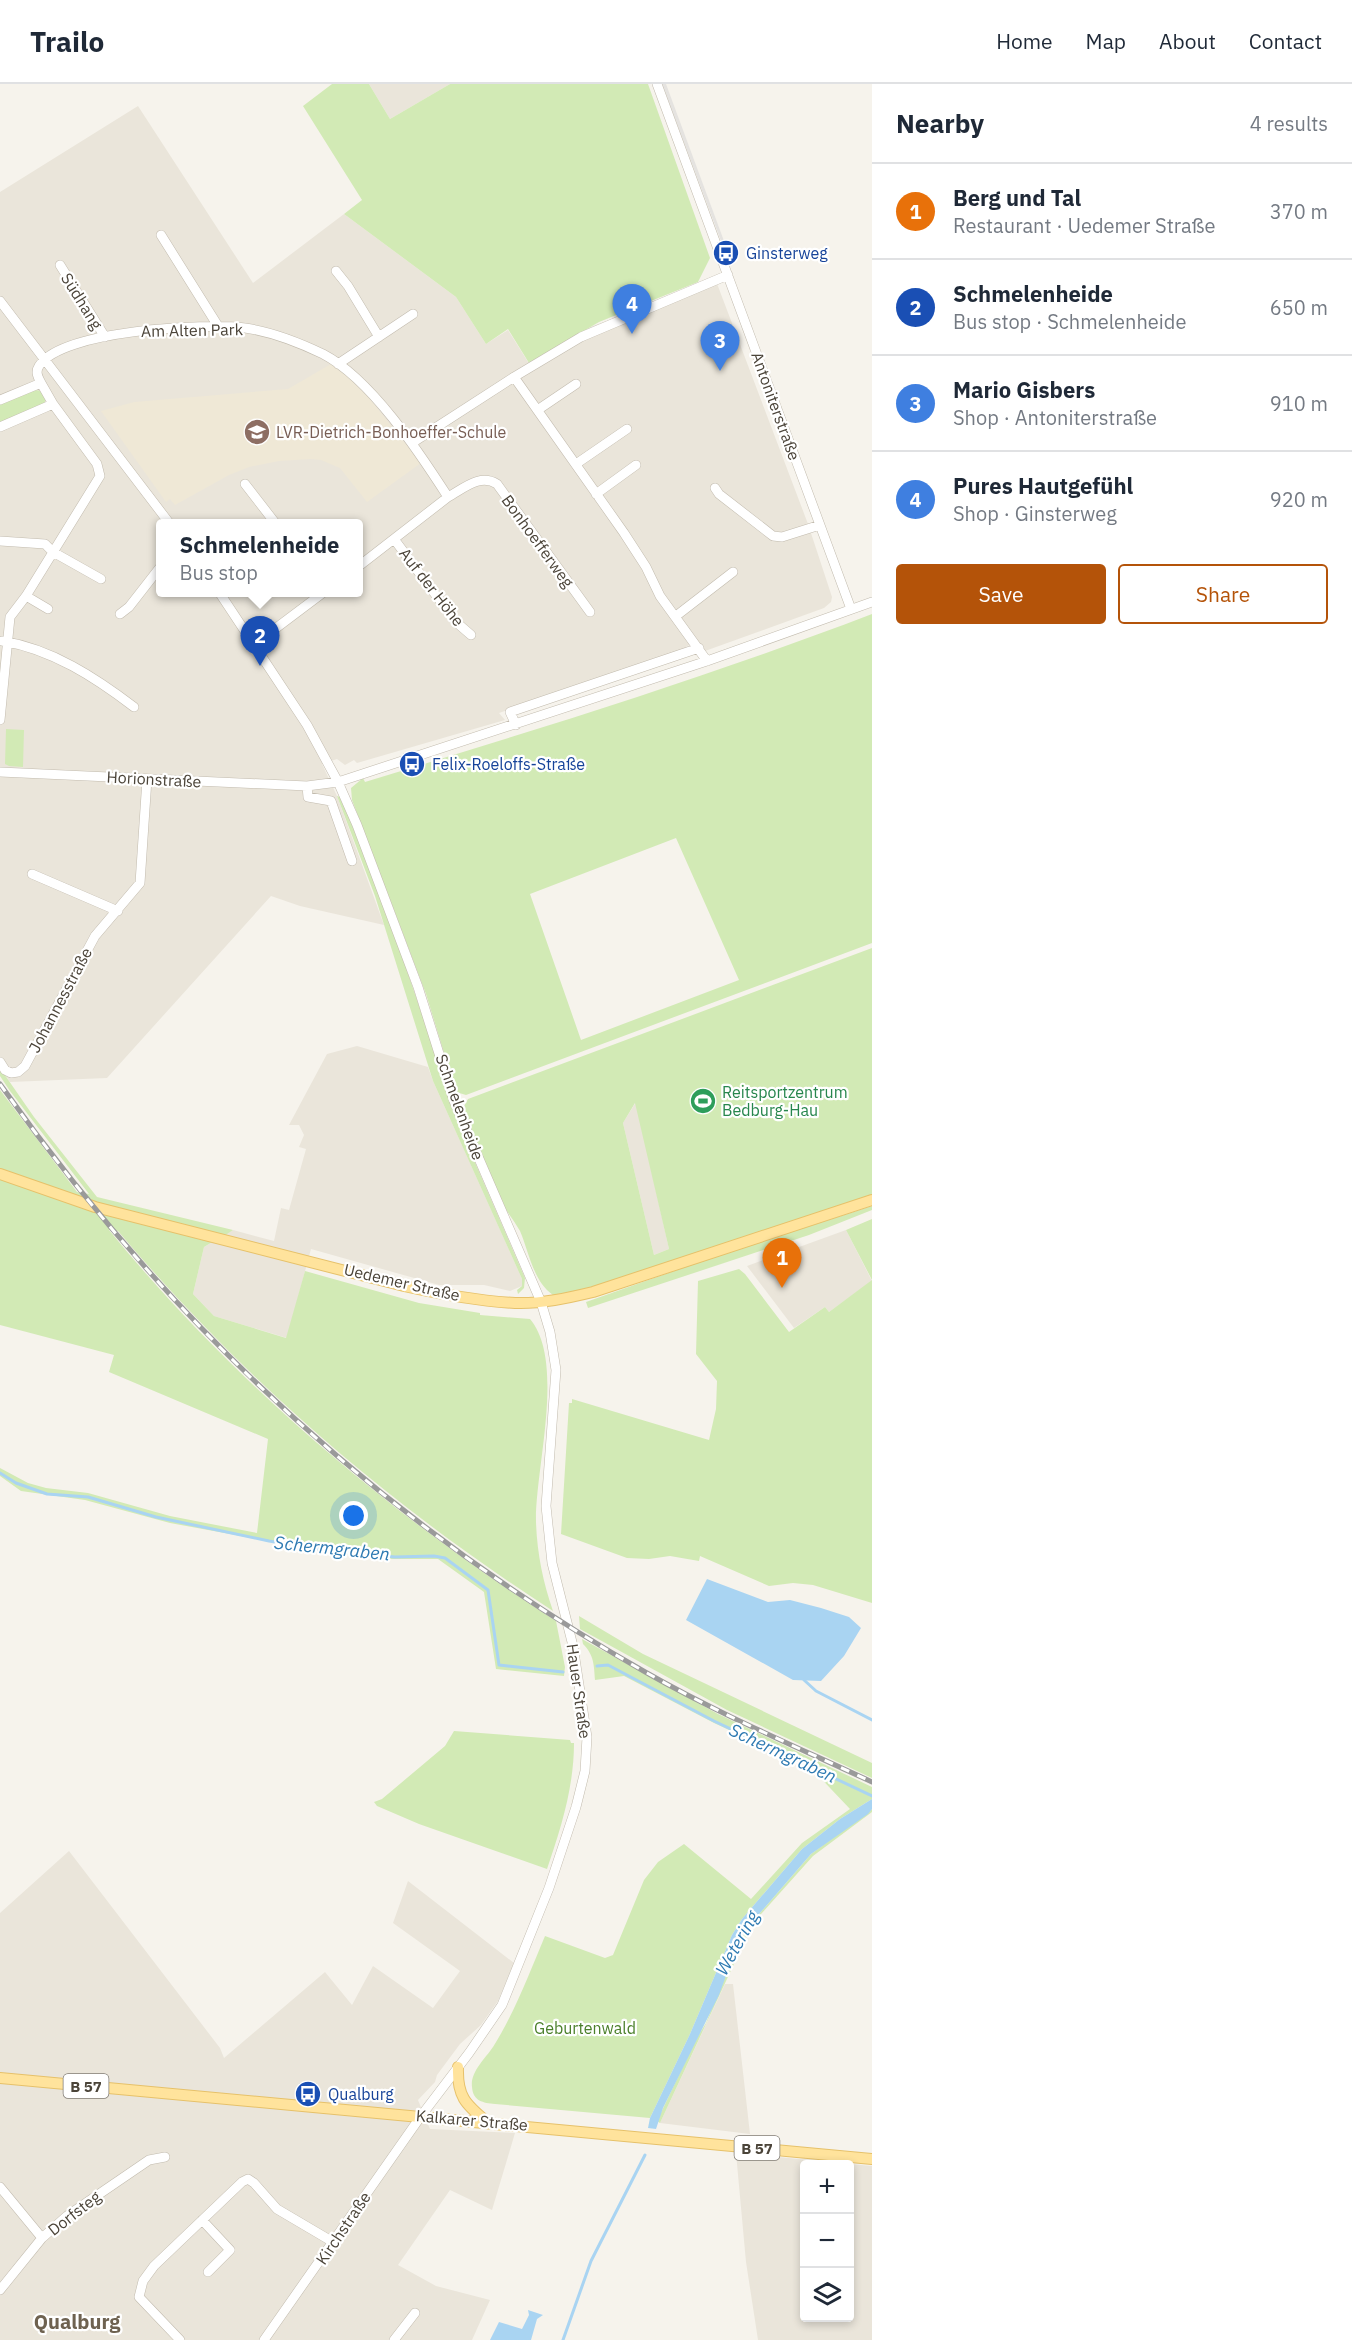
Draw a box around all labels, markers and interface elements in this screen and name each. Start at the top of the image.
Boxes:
text: Trailo [30,23,104,60]
text: Home [996,27,1053,55]
text: Map [1086,27,1126,55]
text: About [1159,27,1216,55]
text: Contact [1249,27,1322,55]
text: Nearby [896,106,984,140]
text: 4 results [1250,110,1328,137]
text: Berg und Tal [953,183,1081,212]
text: 1 [910,198,922,225]
text: 370 m [1270,198,1328,225]
text: Restaurant · Uedemer Straße [953,212,1215,239]
bus stop icon: Ginsterweg [711,238,741,268]
place label: Ginsterweg [746,243,828,263]
street label: Südhang [57,269,107,333]
text: Schmelenheide [953,279,1113,308]
pin: 4 [612,284,652,334]
text: 2 [910,294,922,321]
text: 650 m [1270,294,1328,321]
text: Bus stop · Schmelenheide [953,308,1186,335]
street label: Am Alten Park [141,319,244,341]
pin: 3 [700,322,740,371]
street label: Antoniterstraße [747,349,805,463]
text: Mario Gisbers [953,375,1095,404]
text: 3 [910,390,922,417]
text: 910 m [1270,390,1328,417]
text: Shop · Antoniterstraße [953,404,1157,431]
school or university icon: LVR-Dietrich-Bonhoeffer-Schule [242,417,272,447]
place label: LVR-Dietrich-Bonhoeffer-Schule [276,422,507,442]
text: Pures Hautgefühl [953,471,1133,500]
text: 4 [910,486,922,513]
text: 920 m [1270,486,1328,513]
street label: Bonhoefferweg [498,491,579,592]
text: Shop · Ginsterweg [953,500,1117,527]
popup [156,519,363,597]
text: Schmelenheide [180,530,339,559]
street label: Auf der Höhe [395,544,469,630]
text: Bus stop [180,559,258,586]
button: Save [896,564,1106,624]
button: Share [1118,564,1328,624]
pin: 2 [240,616,280,666]
bus stop icon: Felix-Roeloffs-Straße [397,749,427,779]
place label: Felix-Roeloffs-Straße [432,754,585,774]
street label: Horionstraße [106,767,202,791]
street label: Johannesstraße [24,944,96,1056]
street label: Schmelenheide [432,1051,489,1163]
place label: Reitsportzentrum Bedburg-Hau [722,1082,848,1120]
sports icon: Reitsportzentrum Bedburg-Hau [688,1086,718,1116]
pin: 1 [762,1238,802,1288]
street label: Uedemer Straße [342,1259,462,1305]
your location [339,1501,368,1530]
water label: Schermgraben [273,1530,391,1566]
street label: Hauer Straße [562,1642,596,1740]
water label: Schermgraben [726,1718,840,1788]
water label: Wetering [710,1906,764,1979]
park label: Geburtenwald [534,2018,636,2038]
road number: B 57 [64,2074,109,2098]
bus stop icon: Qualburg [293,2079,323,2109]
place label: Qualburg [328,2084,394,2104]
street label: Kalkarer Straße [415,2105,529,2135]
road number: B 57 [734,2136,780,2160]
map controls [800,2160,854,2322]
button: + [800,2160,854,2214]
street label: Dorfsteg [44,2186,105,2240]
street label: Kirchstraße [311,2188,375,2268]
button: − [800,2214,854,2268]
button: layers [800,2268,854,2322]
district label: Qualburg [34,2308,121,2335]

